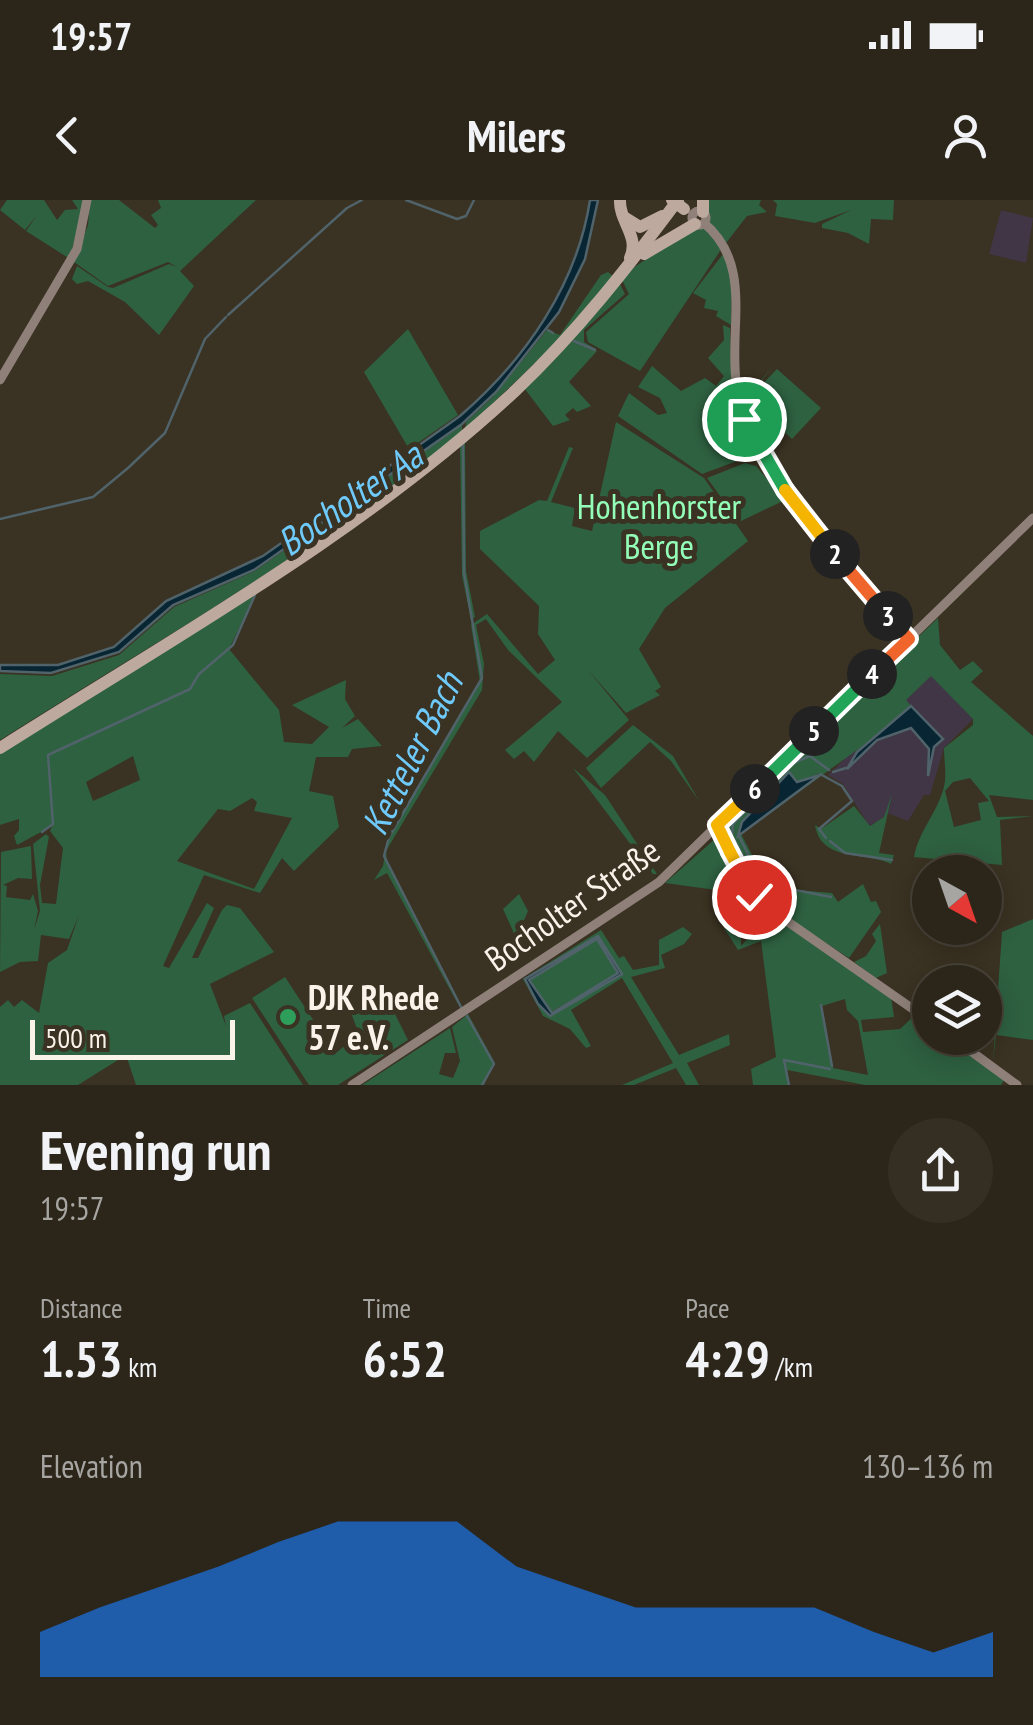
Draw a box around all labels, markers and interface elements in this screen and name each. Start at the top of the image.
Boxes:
text: 19:57 [50,11,132,60]
text: Milers [467,106,566,164]
icon: back [40,108,95,163]
icon: person [938,108,993,163]
pin [702,377,787,462]
icon: arrive [717,392,772,447]
water label: Bocholter Aa [267,429,433,566]
park label: Hohenhorster Berge [577,483,742,569]
pin: 2 [810,529,860,579]
text: 2 [828,535,842,572]
pin: 3 [863,591,913,641]
text: 3 [881,597,895,634]
pin: 4 [847,649,897,699]
text: 4 [865,655,879,692]
water label: Ketteler Bach [349,662,474,842]
pin: 5 [789,706,839,756]
text: 5 [807,712,821,749]
pin: 6 [730,764,780,814]
text: 6 [748,770,762,807]
street label: Bocholter Straße [476,827,668,981]
pin [712,855,797,940]
north arrow [912,855,1002,945]
map controls [912,855,1002,1055]
icon: check [727,870,782,925]
button: layers [912,965,1002,1055]
place label: DJK Rhede 57 e.V. [308,974,439,1060]
marker: DJK Rhede 57 e.V. [277,1006,299,1028]
scale bar [30,1015,235,1060]
text: 500 m [45,1019,107,1056]
text: Evening run [40,1114,272,1185]
button: share [888,1118,993,1223]
text: 19:57 [40,1187,104,1229]
text: Distance [40,1289,123,1326]
text: Time [363,1289,411,1326]
text: Pace [685,1289,729,1326]
text: 1.53 [40,1326,122,1391]
text: 6:52 [363,1326,447,1391]
text: 4:29 [685,1326,770,1391]
text: km [122,1348,157,1385]
text: /km [770,1348,813,1385]
text: Elevation [40,1445,143,1487]
text: 130–136 m [862,1445,993,1487]

